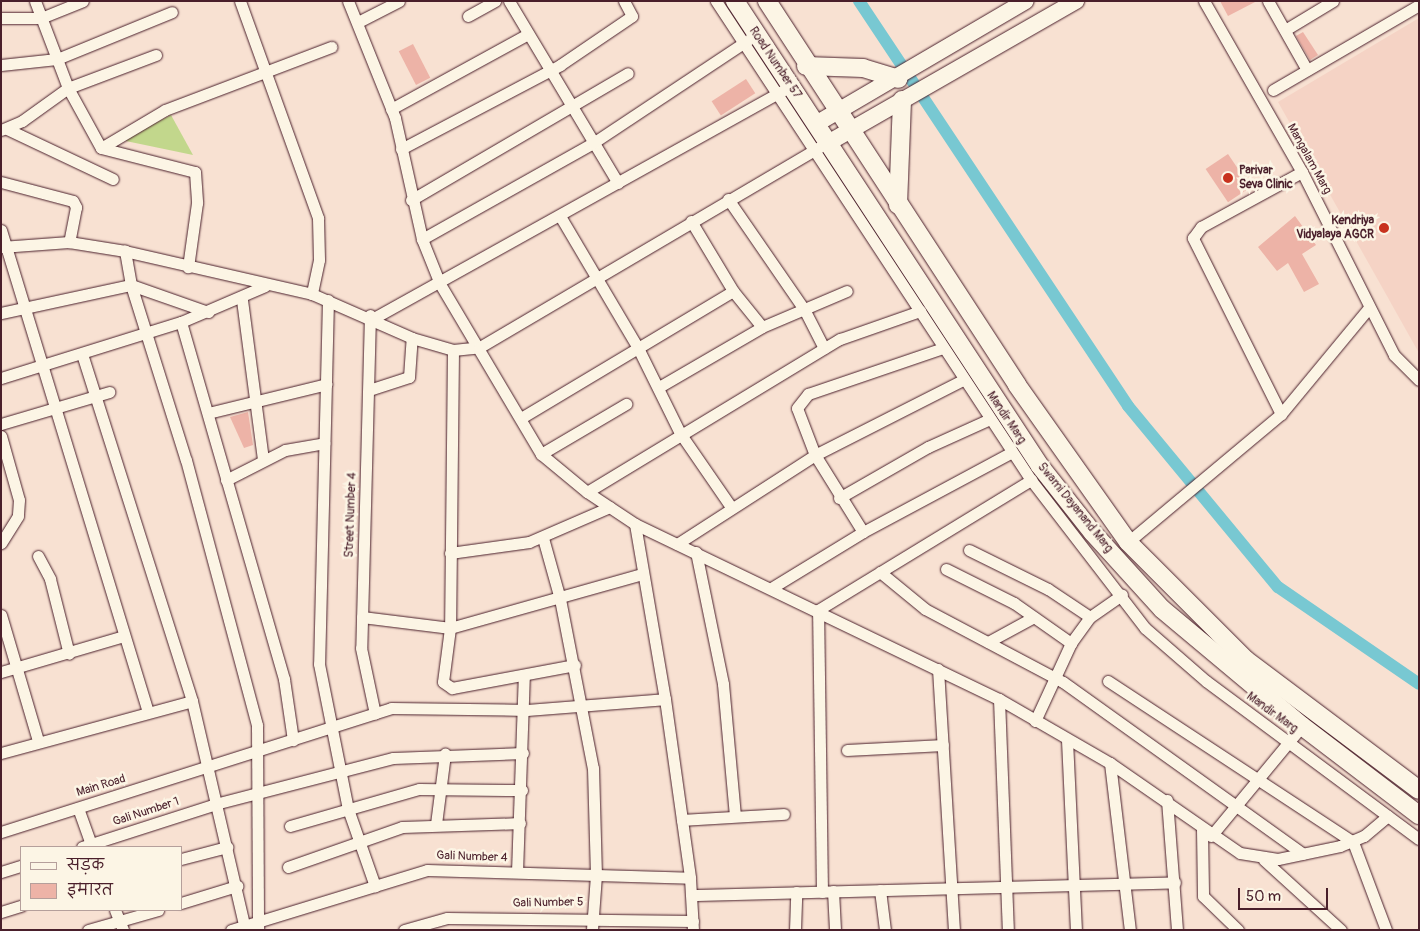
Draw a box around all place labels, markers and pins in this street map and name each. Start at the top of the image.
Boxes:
place label: Parivar Seva Clinic [1239,164,1293,192]
marker: Parivar Seva Clinic [1221,171,1235,185]
place label: Kendriya Vidyalaya AGCR [1296,214,1374,242]
marker: Kendriya Vidyalaya AGCR [1378,222,1390,234]

